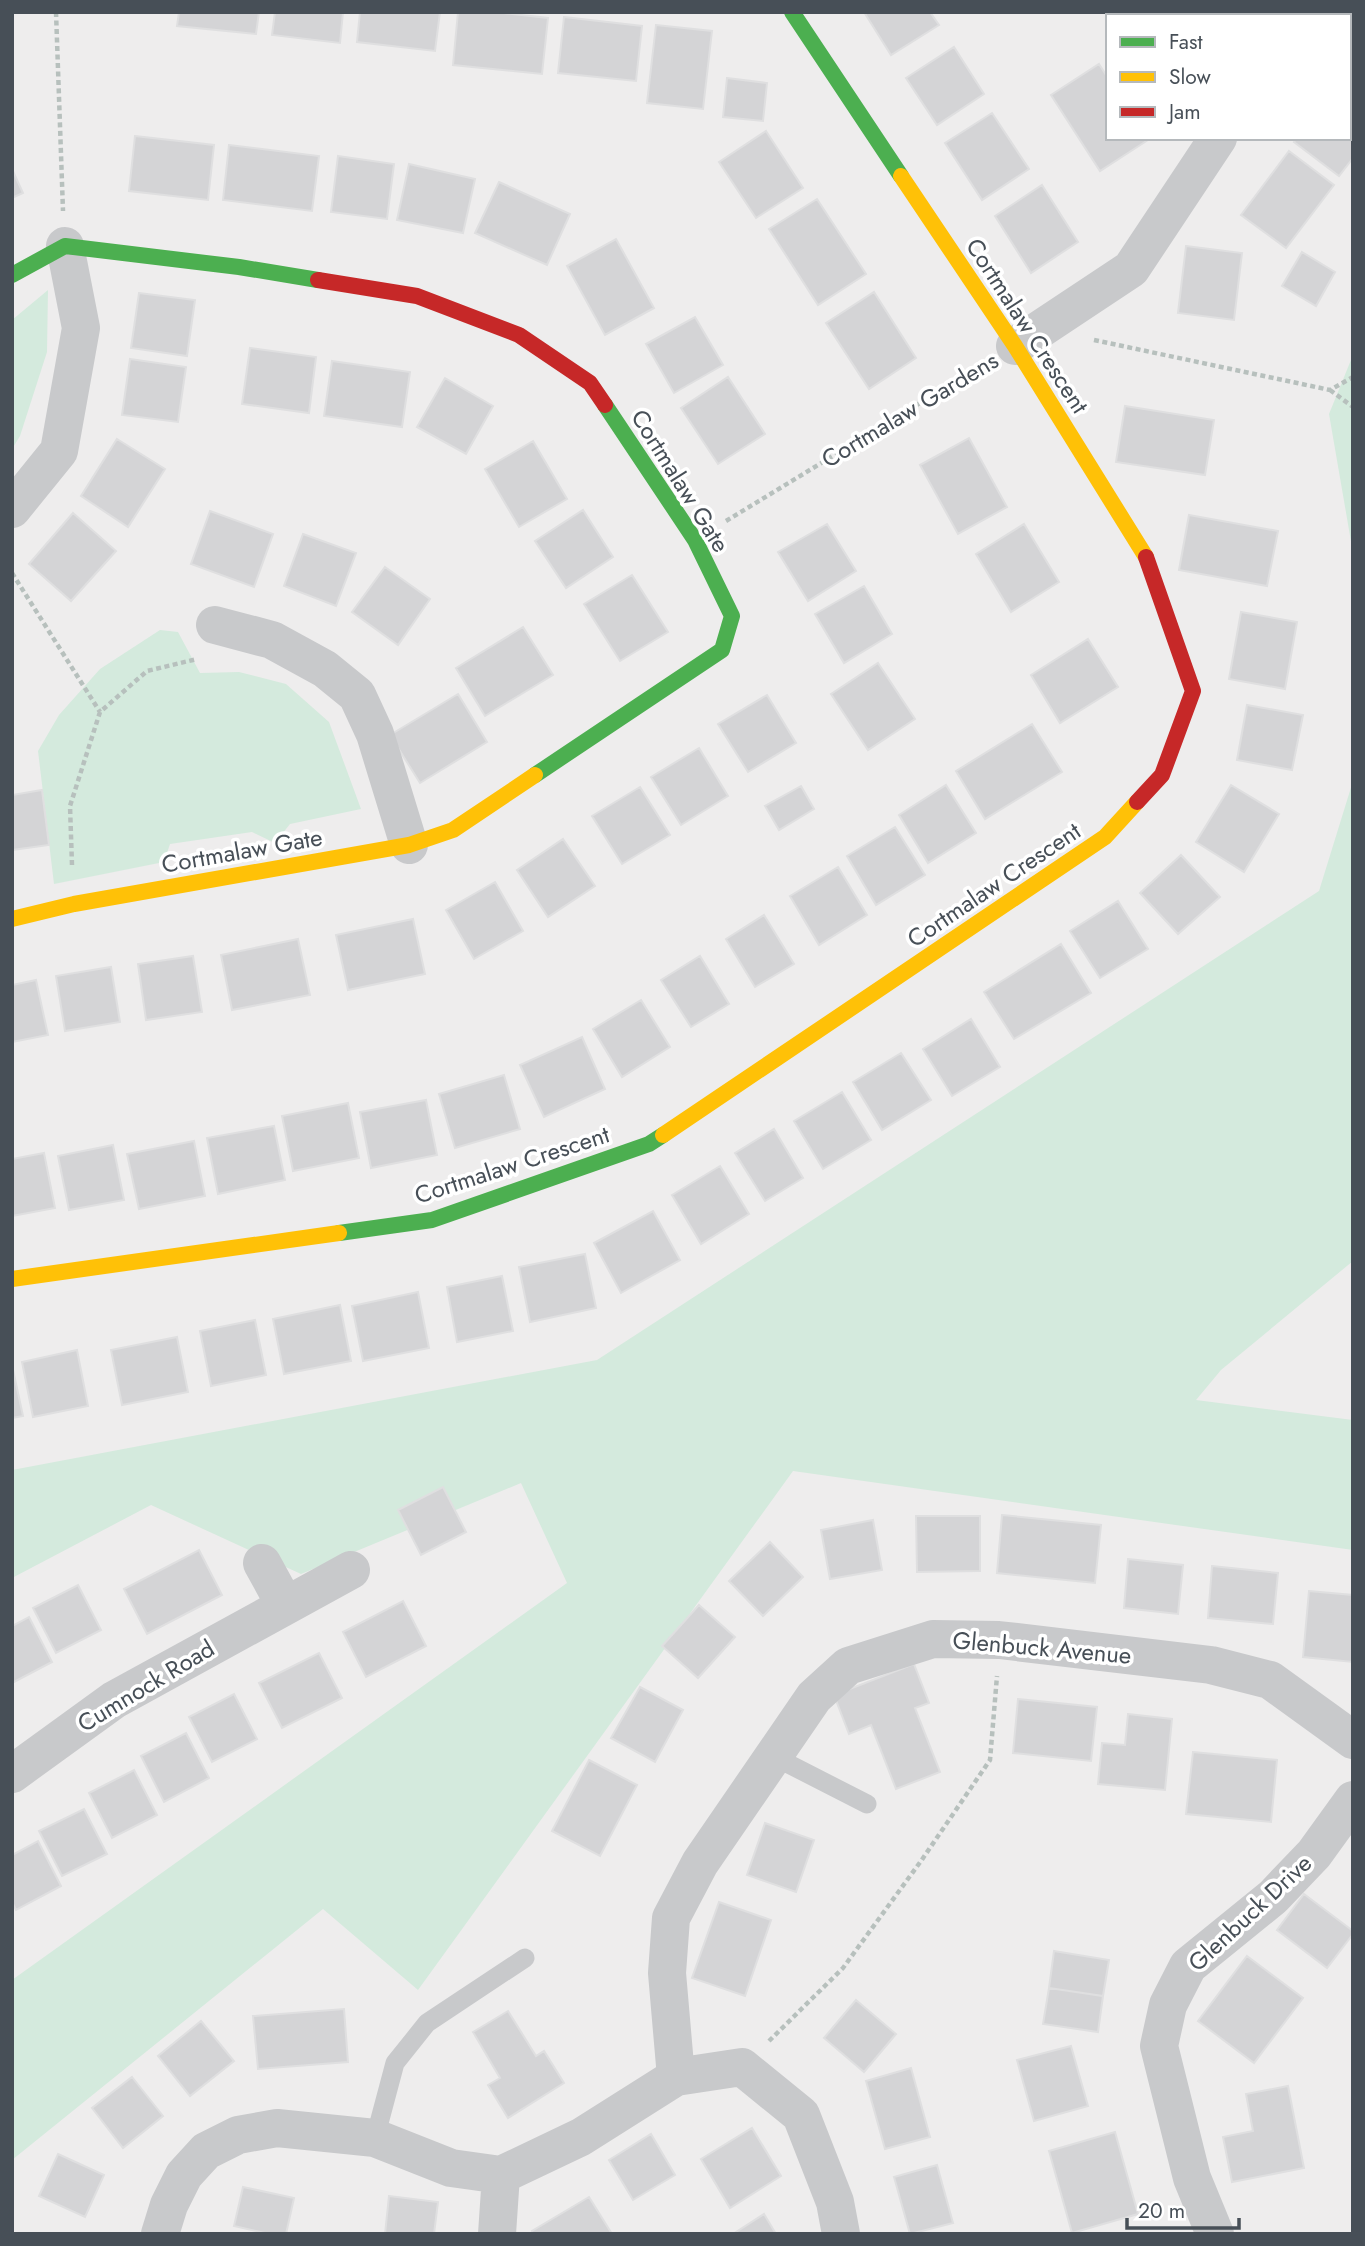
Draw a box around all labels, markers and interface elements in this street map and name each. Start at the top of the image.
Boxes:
legend [1106,14,1351,140]
text: Fast [1169,27,1202,57]
text: Slow [1169,62,1211,92]
text: Jam [1166,97,1201,127]
street label: Cortmalaw Crescent [958,231,1097,420]
street label: Cortmalaw Gardens [815,343,1005,476]
street label: Cortmalaw Gate [623,403,738,559]
street label: Cortmalaw Crescent [900,813,1088,956]
street label: Cortmalaw Gate [159,819,325,882]
street label: Cortmalaw Crescent [410,1116,614,1213]
street label: Glenbuck Avenue [951,1622,1133,1673]
street label: Cumnock Road [71,1631,221,1740]
street label: Glenbuck Drive [1180,1846,1319,1979]
scale bar [1127,2186,1239,2230]
text: 20 m [1138,2196,1185,2226]

